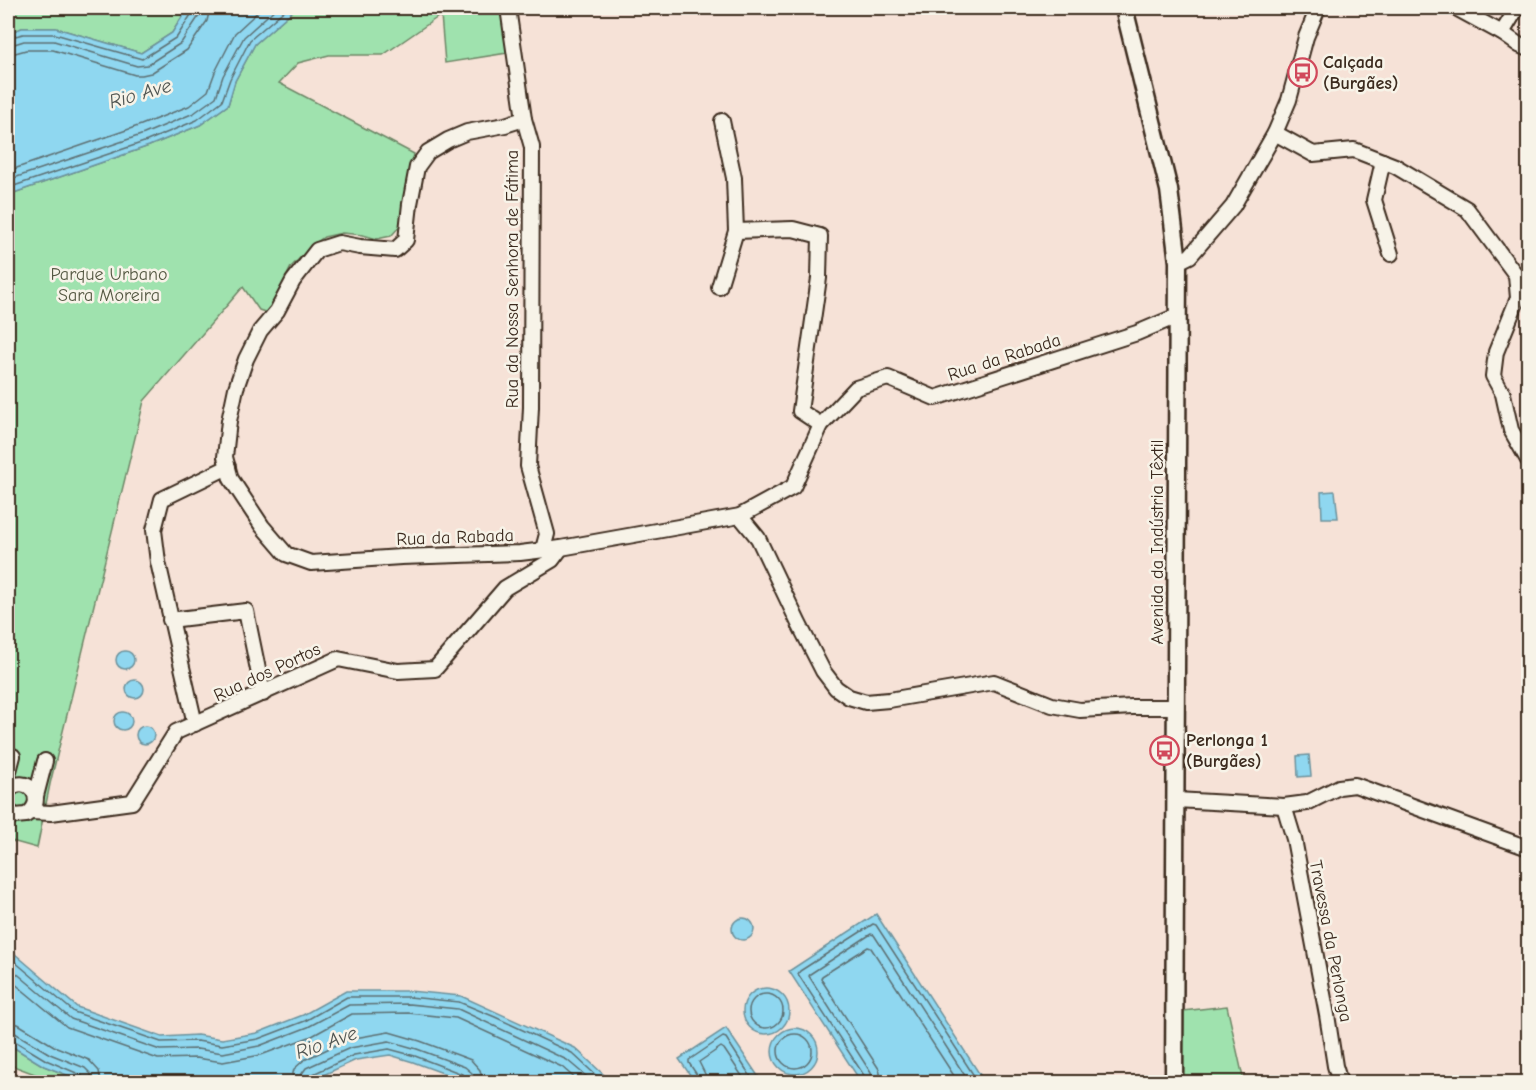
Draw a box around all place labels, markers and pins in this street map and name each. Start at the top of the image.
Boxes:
place label: Calçada (Burgães) [1323,52,1398,94]
bus stop icon: Calçada (Burgães) [1286,56,1318,88]
place label: Perlonga 1 (Burgães) [1186,730,1268,772]
bus stop icon: Perlonga 1 (Burgães) [1149,734,1181,766]

